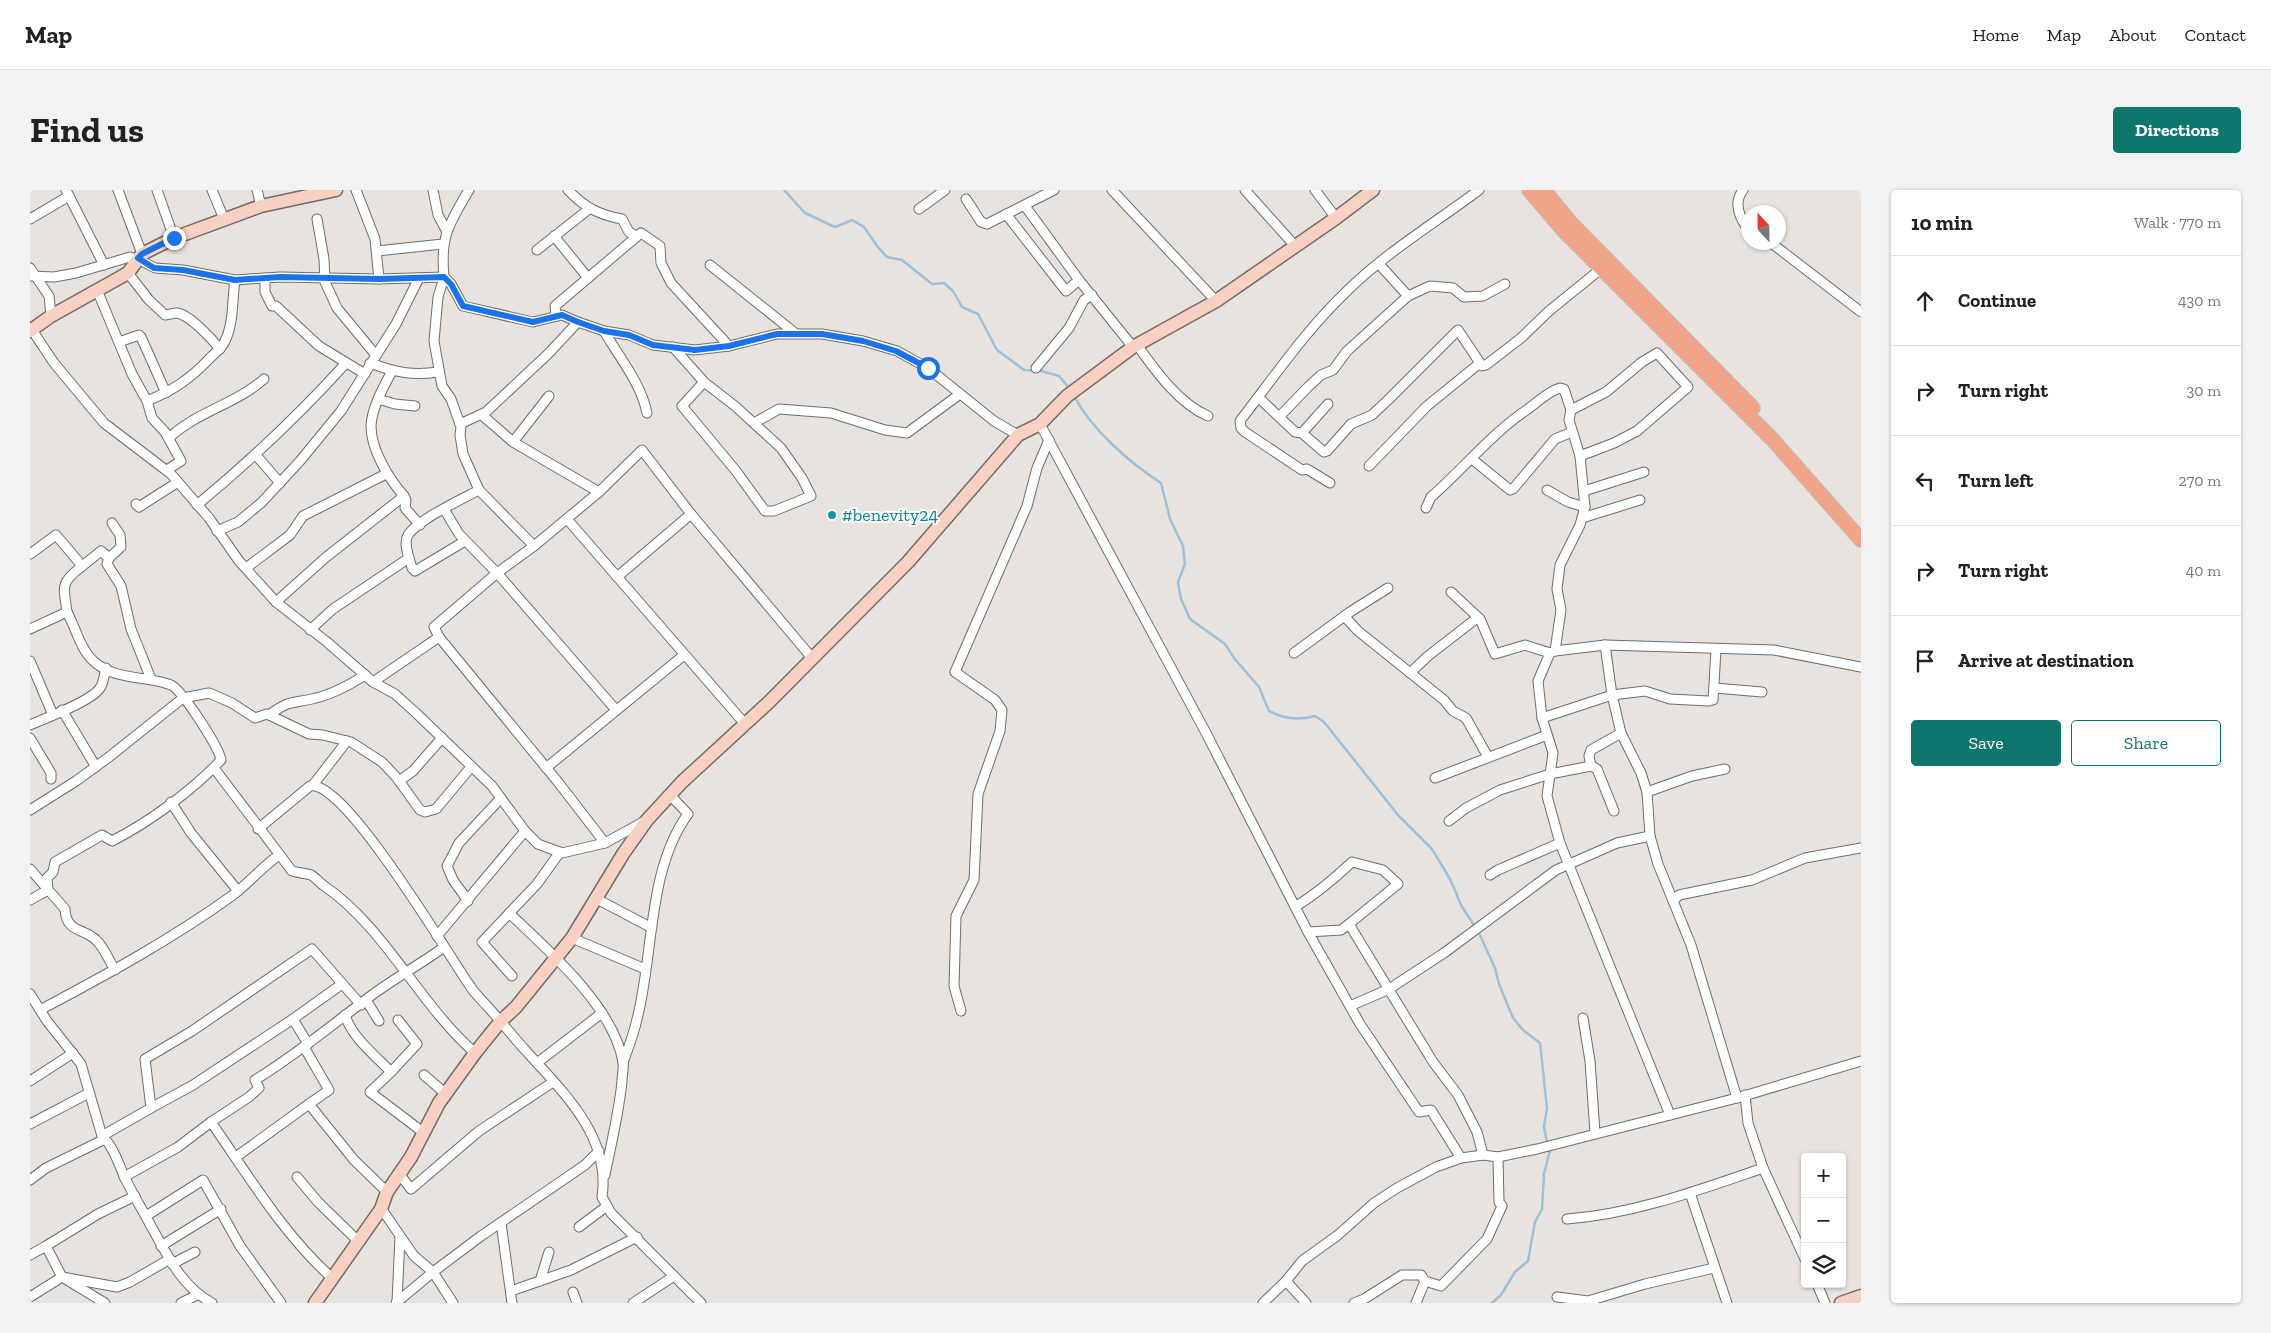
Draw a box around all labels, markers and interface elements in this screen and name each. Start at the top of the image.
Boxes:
text: Map [25,20,72,49]
text: Home [1972,24,2019,46]
text: Map [2047,24,2081,46]
text: About [2109,24,2156,46]
text: Contact [2184,24,2246,46]
button: Directions [2113,107,2241,153]
text: Find us [30,109,144,151]
north arrow [1741,205,1786,250]
text: 10 min [1911,210,1973,235]
text: Walk · 770 m [2134,213,2221,232]
route end [163,227,186,250]
icon: ahead [1911,287,1939,315]
text: Continue [1958,289,2036,312]
text: 430 m [2178,291,2221,310]
route start [917,357,940,380]
icon: right [1911,377,1939,405]
text: Turn right [1958,379,2048,402]
text: 30 m [2187,381,2221,400]
icon: left [1911,467,1939,495]
text: Turn left [1958,469,2033,492]
text: 270 m [2179,471,2221,490]
place label: #benevity24 [842,504,939,526]
marker: #benevity24 [826,509,838,521]
icon: right [1911,557,1939,585]
text: Turn right [1958,559,2048,582]
text: 40 m [2186,561,2221,580]
icon: arrive [1911,647,1939,675]
text: Arrive at destination [1958,649,2134,672]
button: Save [1911,720,2061,766]
button: Share [2071,720,2221,766]
map controls [1801,1153,1846,1288]
button: + [1801,1153,1846,1198]
button: − [1801,1198,1846,1243]
button: layers [1801,1243,1846,1288]

